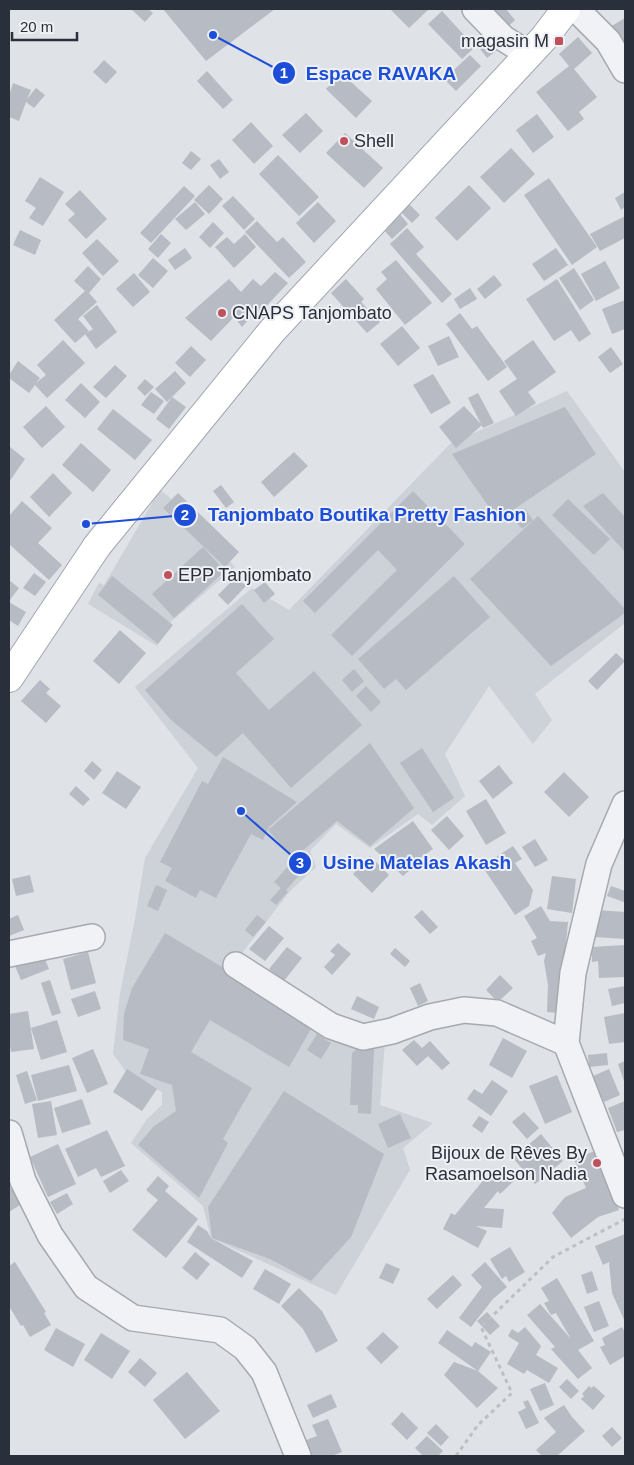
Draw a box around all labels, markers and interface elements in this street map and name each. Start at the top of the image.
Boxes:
scale bar [12,10,78,42]
text: 20 m [20,18,53,35]
place label: magasin M [461,31,549,51]
marker: magasin M [553,35,565,47]
callout: Espace RAVAKA [271,56,466,90]
text: Espace RAVAKA [306,63,456,84]
text: 1 [280,64,288,81]
place label: Shell [354,131,394,151]
marker: Shell [338,135,350,147]
place label: CNAPS Tanjombato [232,303,392,323]
marker: CNAPS Tanjombato [216,307,228,319]
callout: Tanjombato Boutika Pretty Fashion [172,498,536,532]
text: Tanjombato Boutika Pretty Fashion [208,504,526,525]
text: 2 [181,506,189,523]
place label: EPP Tanjombato [178,565,311,585]
marker: EPP Tanjombato [162,569,174,581]
callout: Usine Matelas Akash [287,846,521,880]
text: Usine Matelas Akash [323,852,511,873]
text: 3 [296,854,304,871]
place label: Bijoux de Rêves By Rasamoelson Nadia [425,1143,588,1184]
marker: Bijoux de Rêves By Rasamoelson Nadia [591,1157,603,1169]

